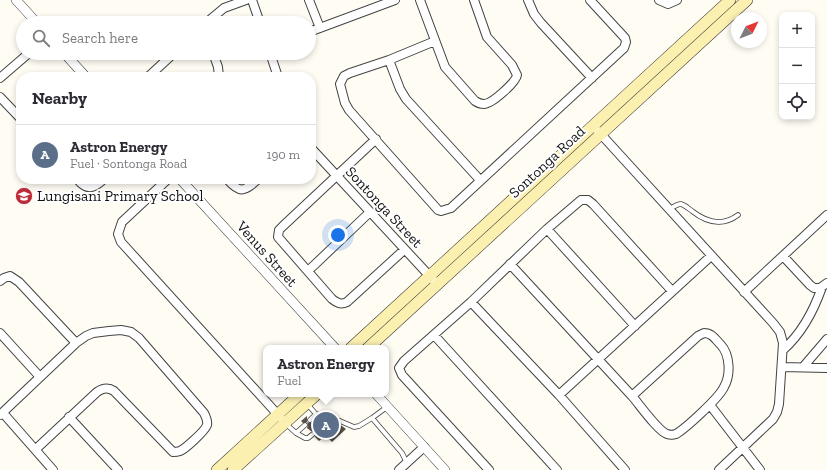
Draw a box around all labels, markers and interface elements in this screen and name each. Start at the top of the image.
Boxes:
north arrow [731,12,767,48]
map controls [779,12,815,120]
button: + [779,12,815,48]
search box [16,16,316,60]
icon: search [30,27,52,49]
text: Search here [62,29,138,47]
button: − [779,48,815,84]
button: locate [779,84,815,120]
text: Nearby [32,88,87,108]
street label: Sontonga Road [505,122,589,202]
text: Astron Energy [70,138,167,156]
text: A [41,147,49,162]
text: 190 m [266,147,300,162]
text: Fuel · Sontonga Road [70,156,187,171]
street label: Sontonga Street [342,163,427,252]
school or university icon: Lungisani Primary School [14,186,34,206]
place label: Lungisani Primary School [37,187,204,205]
street label: Venus Street [232,217,302,291]
your location [328,225,348,245]
popup [263,345,389,397]
text: Astron Energy [277,355,375,373]
text: Fuel [277,373,301,388]
pin: A [313,410,339,440]

